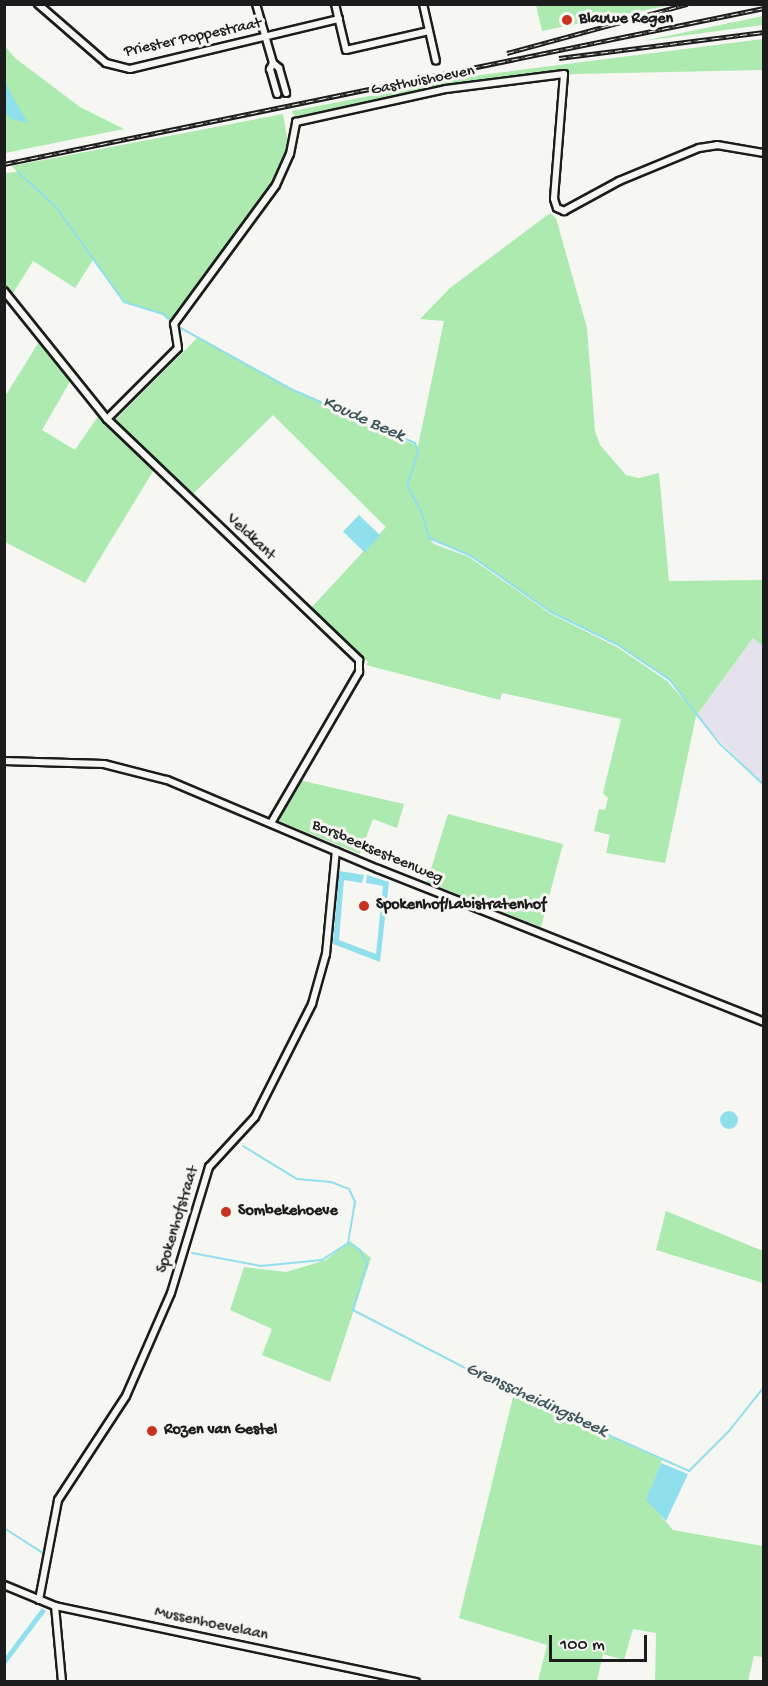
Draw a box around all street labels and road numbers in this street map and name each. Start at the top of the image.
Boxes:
street label: Priester Poppestraat [123,15,263,63]
street label: Gasthuishoeven [370,63,476,101]
street label: Veldkant [221,510,279,566]
street label: Borsbeeksesteenweg [309,817,445,889]
street label: Spokenhofstraat [154,1164,204,1276]
street label: Mussenhoevelaan [152,1604,270,1646]

